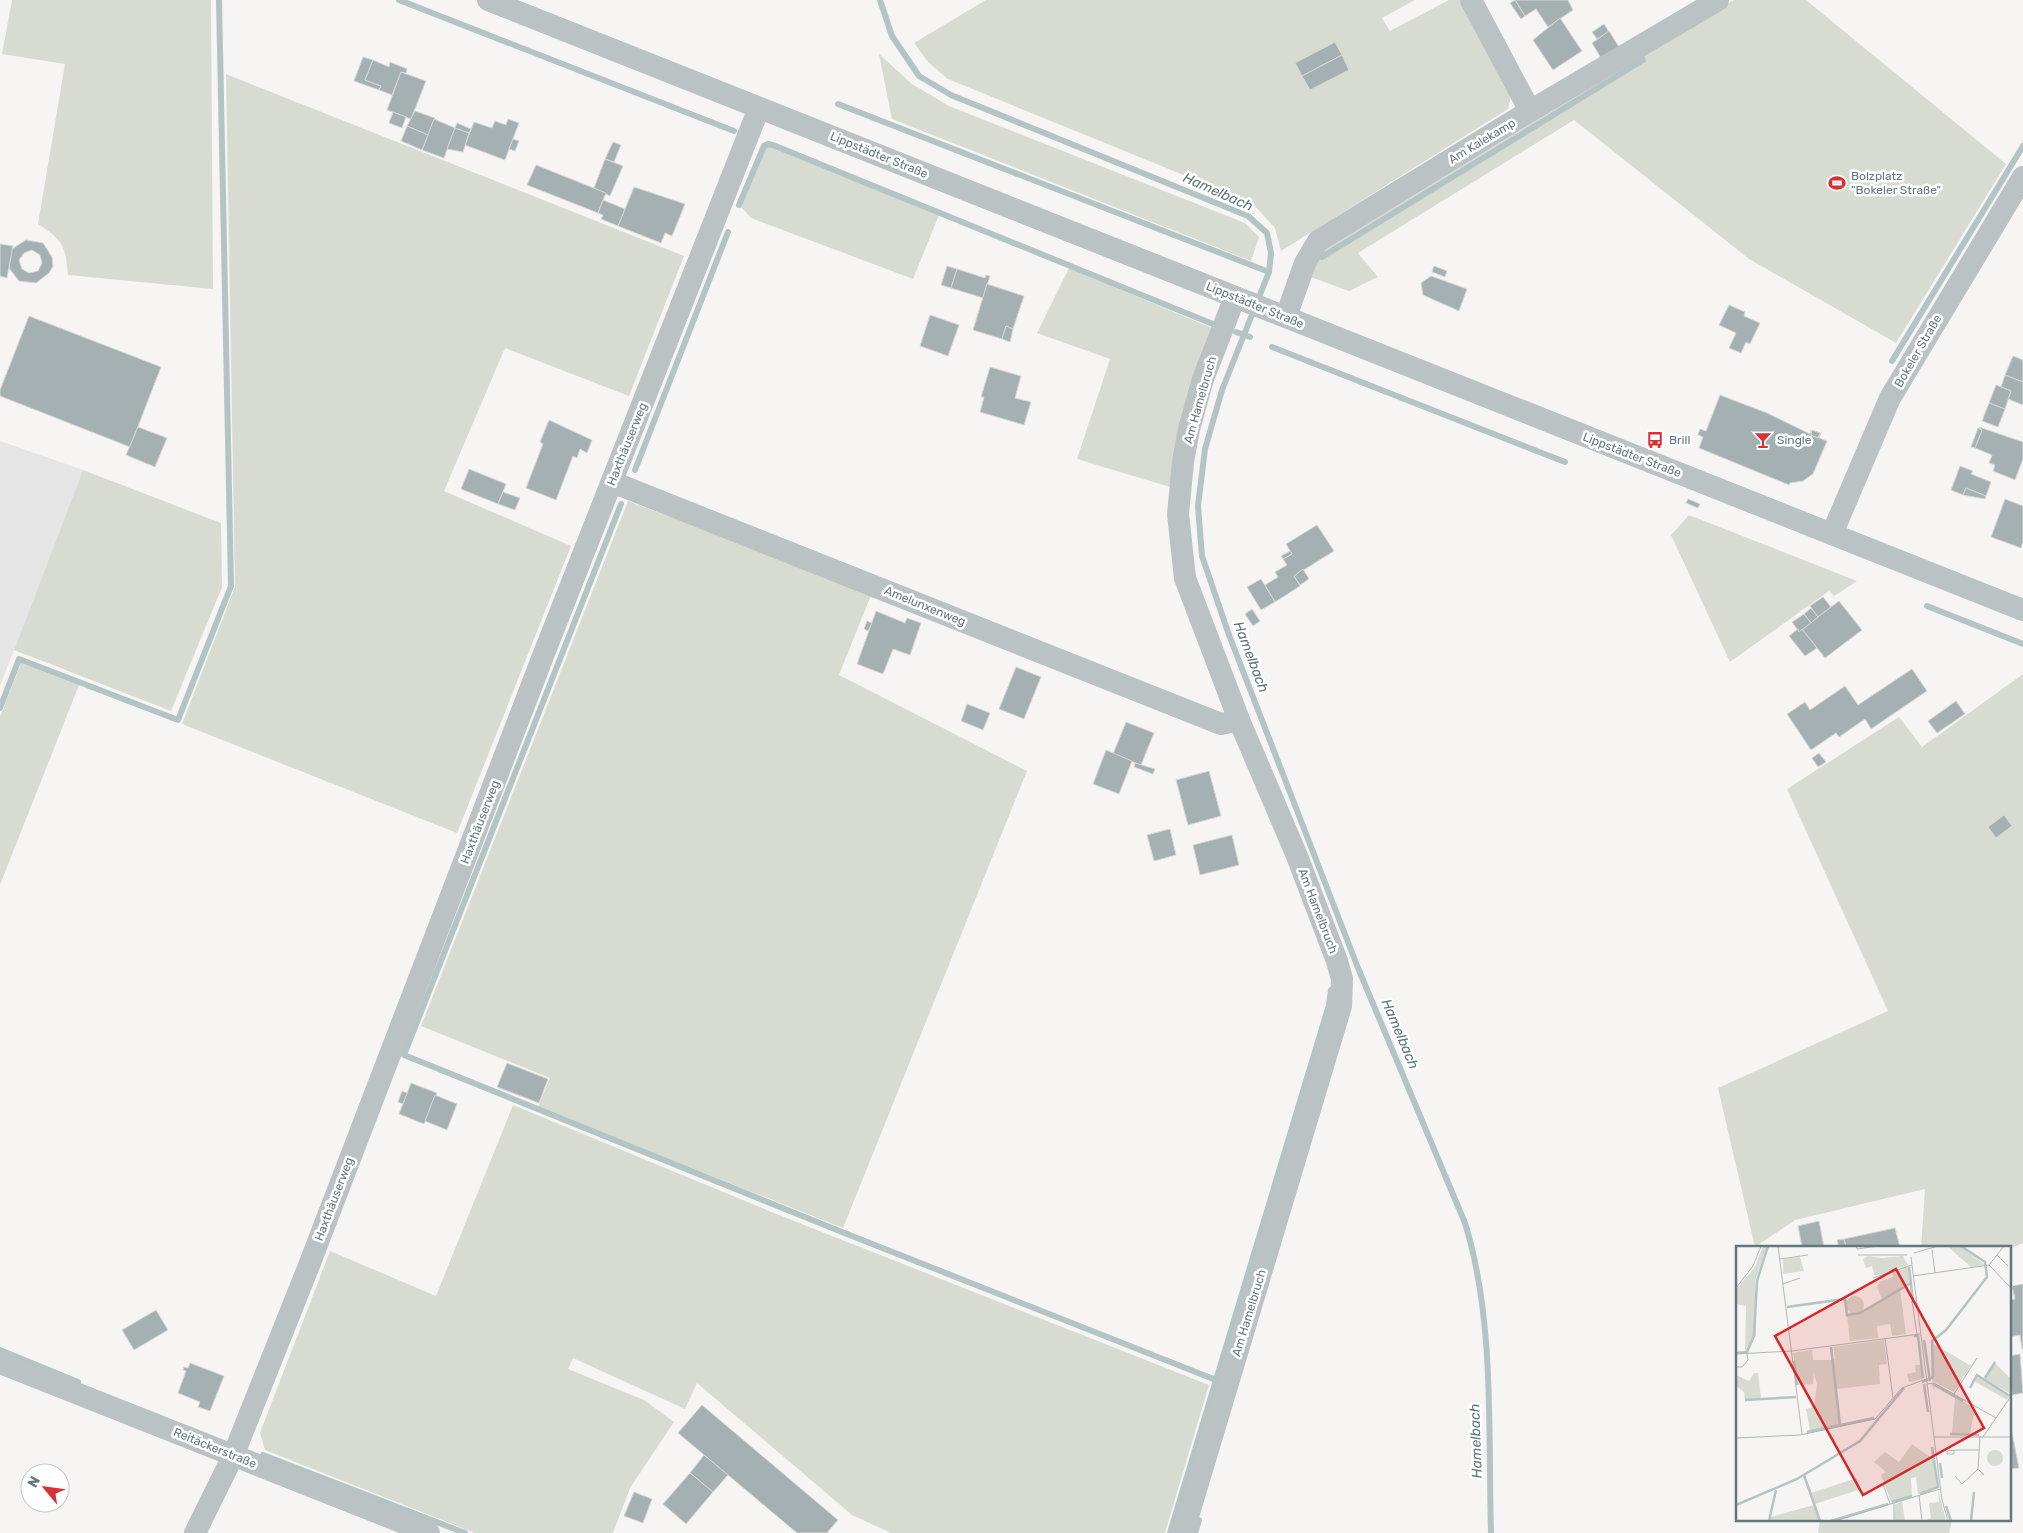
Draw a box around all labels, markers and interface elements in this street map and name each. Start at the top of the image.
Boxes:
street label: Am Kalekamp [1446,116,1518,166]
street label: Lippstädter Straße [828,129,930,181]
water label: Hamelbach [1180,169,1256,215]
place label: Bolzplatz "Bokeler Straße" [1851,169,1941,197]
sports icon: Bolzplatz "Bokeler Straße" [1827,173,1847,193]
street label: Lippstädter Straße [1204,279,1306,331]
street label: Bokeler Straße [1892,312,1945,390]
street label: Am Hamelbruch [1181,355,1219,445]
street label: Haxthäuserweg [604,400,650,488]
street label: Lippstädter Straße [1581,430,1683,480]
bus stop icon: Brill [1645,430,1665,450]
bar icon: Single [1753,430,1773,450]
place label: Brill [1669,433,1690,447]
place label: Single [1777,433,1812,447]
street label: Amelunxenweg [882,583,968,629]
water label: Hamelbach [1230,619,1272,695]
street label: Haxthäuserweg [458,778,502,866]
street label: Am Hamelbruch [1295,866,1341,956]
water label: Hamelbach [1378,996,1422,1072]
street label: Haxthäuserweg [312,1155,356,1243]
inset map [1736,1246,2010,1520]
street label: Am Hamelbruch [1229,1268,1269,1358]
water label: Hamelbach [1466,1403,1486,1479]
street label: Reitäckerstraße [171,1425,259,1471]
north arrow [20,1463,70,1513]
text: N [24,1473,44,1490]

